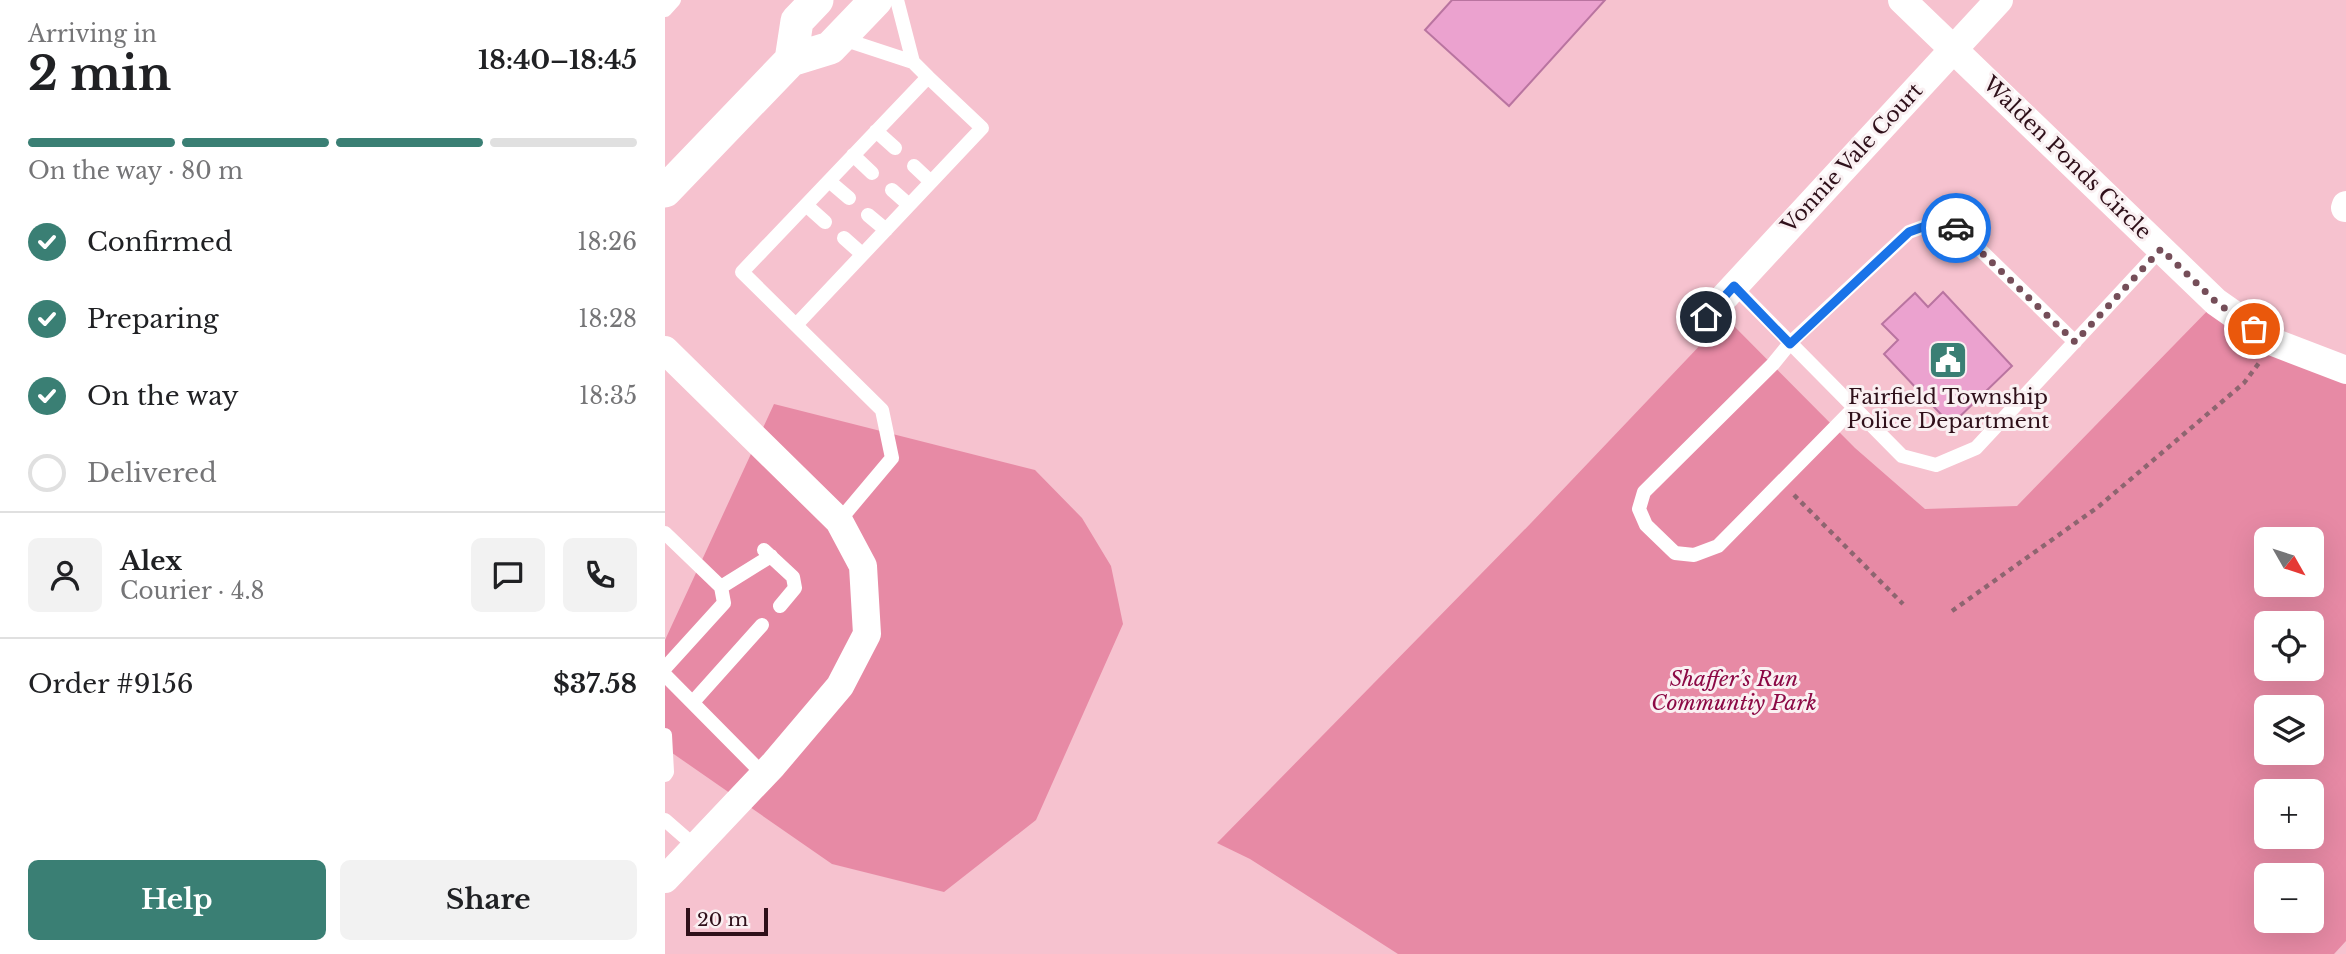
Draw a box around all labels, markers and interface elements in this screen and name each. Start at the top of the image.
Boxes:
text: Arriving in [28,20,157,48]
text: 18:40–18:45 [478,44,637,76]
text: 2 min [28,45,171,102]
street label: Walden Ponds Circle [1977,70,2156,245]
street label: Vonnie Vale Court [1775,78,1928,239]
text: On the way · 80 m [28,157,243,185]
courier [1921,193,1991,263]
icon: car [1937,209,1975,247]
icon: check [28,223,66,261]
text: Confirmed [87,226,232,258]
text: 18:26 [577,228,637,256]
pin [1676,287,1736,347]
icon: home [1687,298,1725,336]
pin [2224,299,2284,359]
icon: check [28,300,66,338]
text: Preparing [87,303,219,335]
text: 18:28 [578,305,637,333]
icon: bag [2235,310,2273,348]
public building icon: Fairfield Township Police Department [1927,339,1969,381]
icon: check [28,377,66,415]
text: On the way [87,380,239,412]
text: 18:35 [579,382,637,410]
place label: Fairfield Township Police Department [1847,384,2049,434]
text: Delivered [87,457,217,489]
north arrow [2254,527,2324,597]
map controls [2254,527,2324,933]
button: person [28,538,102,612]
button: chat [471,538,545,612]
button: phone [563,538,637,612]
text: Alex [120,545,182,577]
text: Courier · 4.8 [120,577,265,605]
button: locate [2254,611,2324,681]
park label: Shaffer’s Run Communtiy Park [1651,666,1817,716]
text: Order #9156 [28,668,194,700]
text: $37.58 [553,668,637,700]
button: layers [2254,695,2324,765]
button: + [2254,779,2324,849]
button: Help [28,860,326,940]
button: Share [340,860,637,940]
button: − [2254,863,2324,933]
scale bar [686,905,768,937]
text: 20 m [697,908,748,931]

